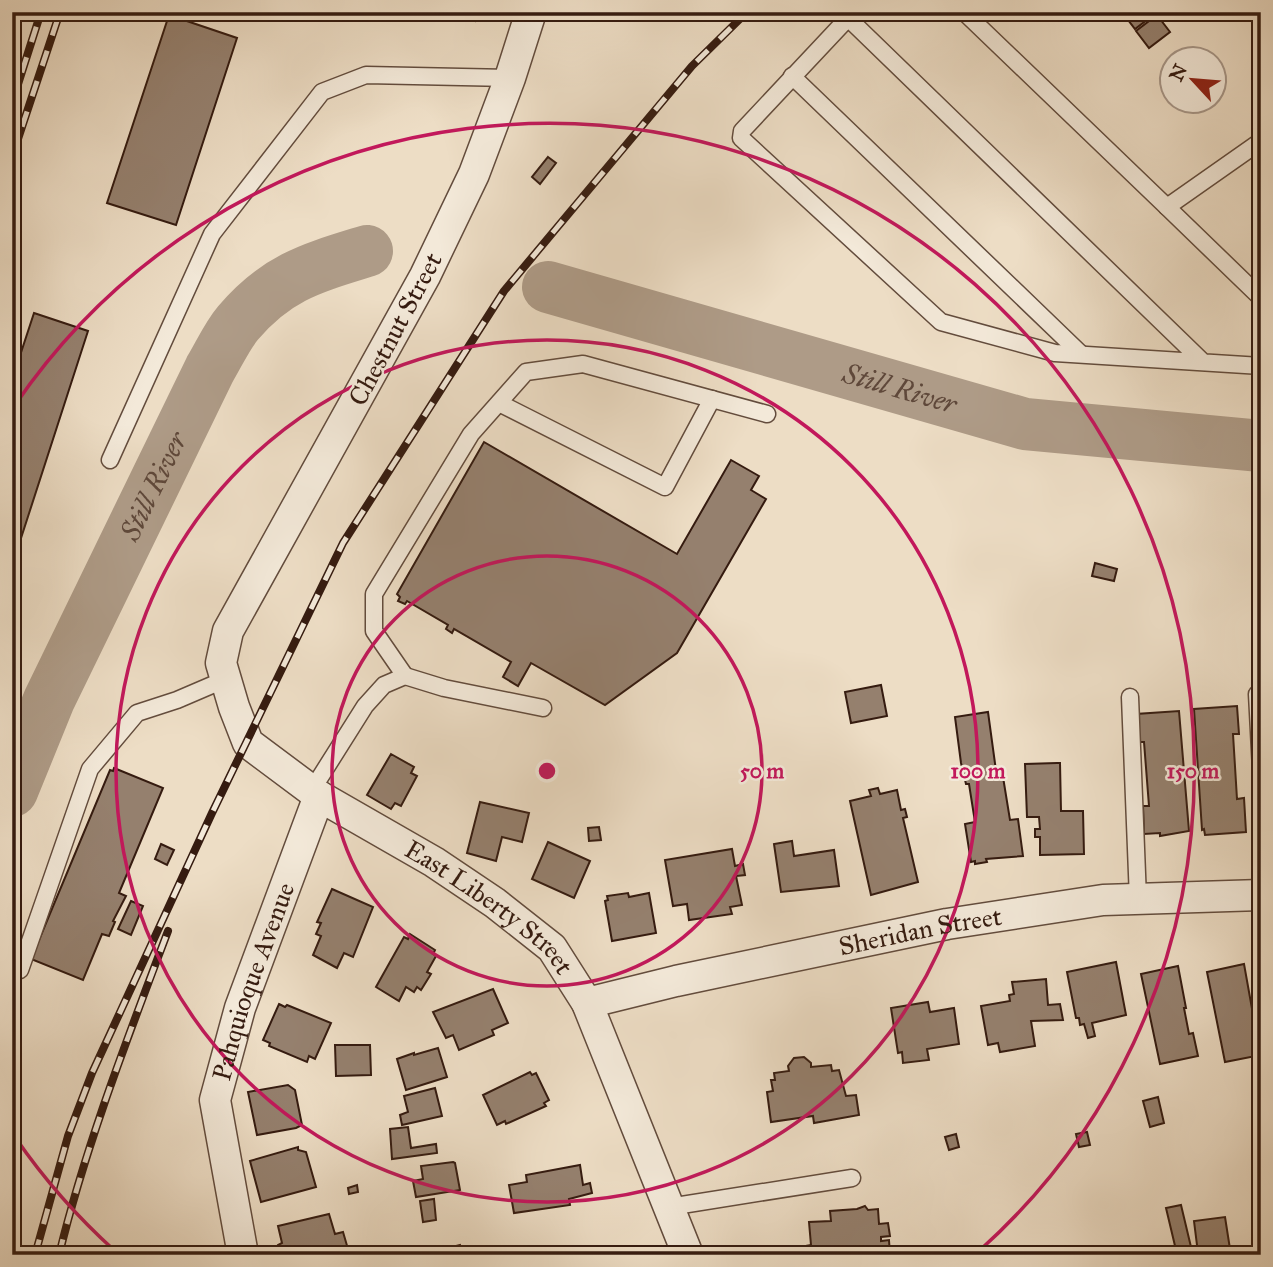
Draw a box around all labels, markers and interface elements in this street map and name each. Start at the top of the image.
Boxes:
north arrow [1158,46,1228,116]
text: N [1164,60,1192,85]
street label: Chestnut Street [341,247,449,411]
water label: Still River [838,355,962,422]
water label: Still River [112,425,195,548]
text: 50 m [740,758,784,784]
text: 100 m [951,758,1006,784]
text: 150 m [1167,758,1219,784]
centre of rings [535,759,559,783]
street label: East Liberty Street [399,833,581,980]
street label: Pahquioque Avenue [205,878,301,1084]
street label: Sheridan Street [836,900,1004,962]

